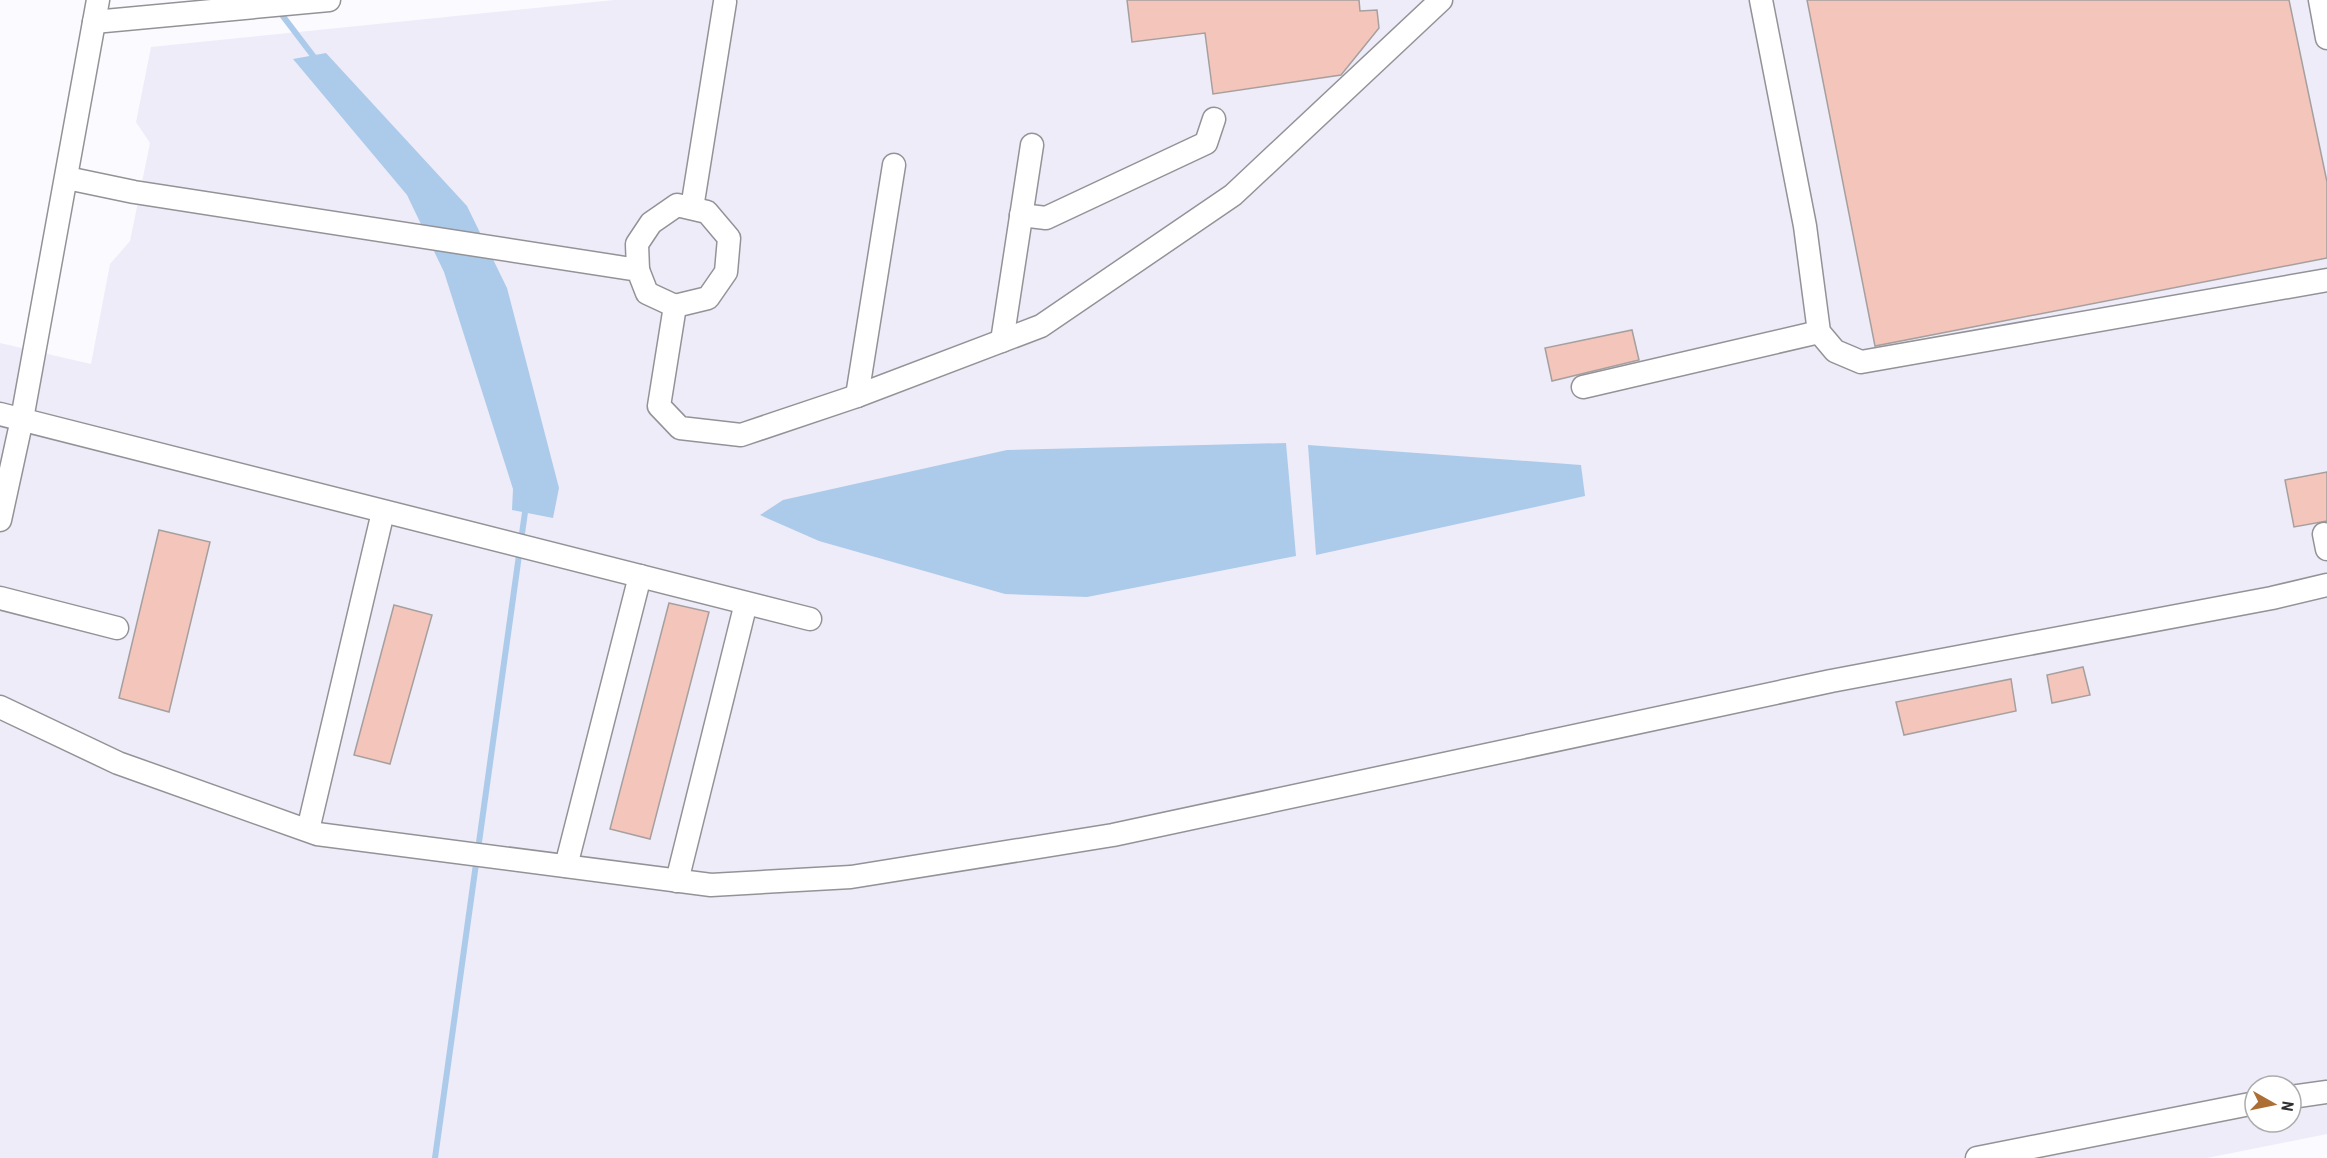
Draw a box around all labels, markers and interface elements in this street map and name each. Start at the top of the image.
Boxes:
north arrow [2243,1074,2303,1134]
text: N [2277,1100,2297,1113]

